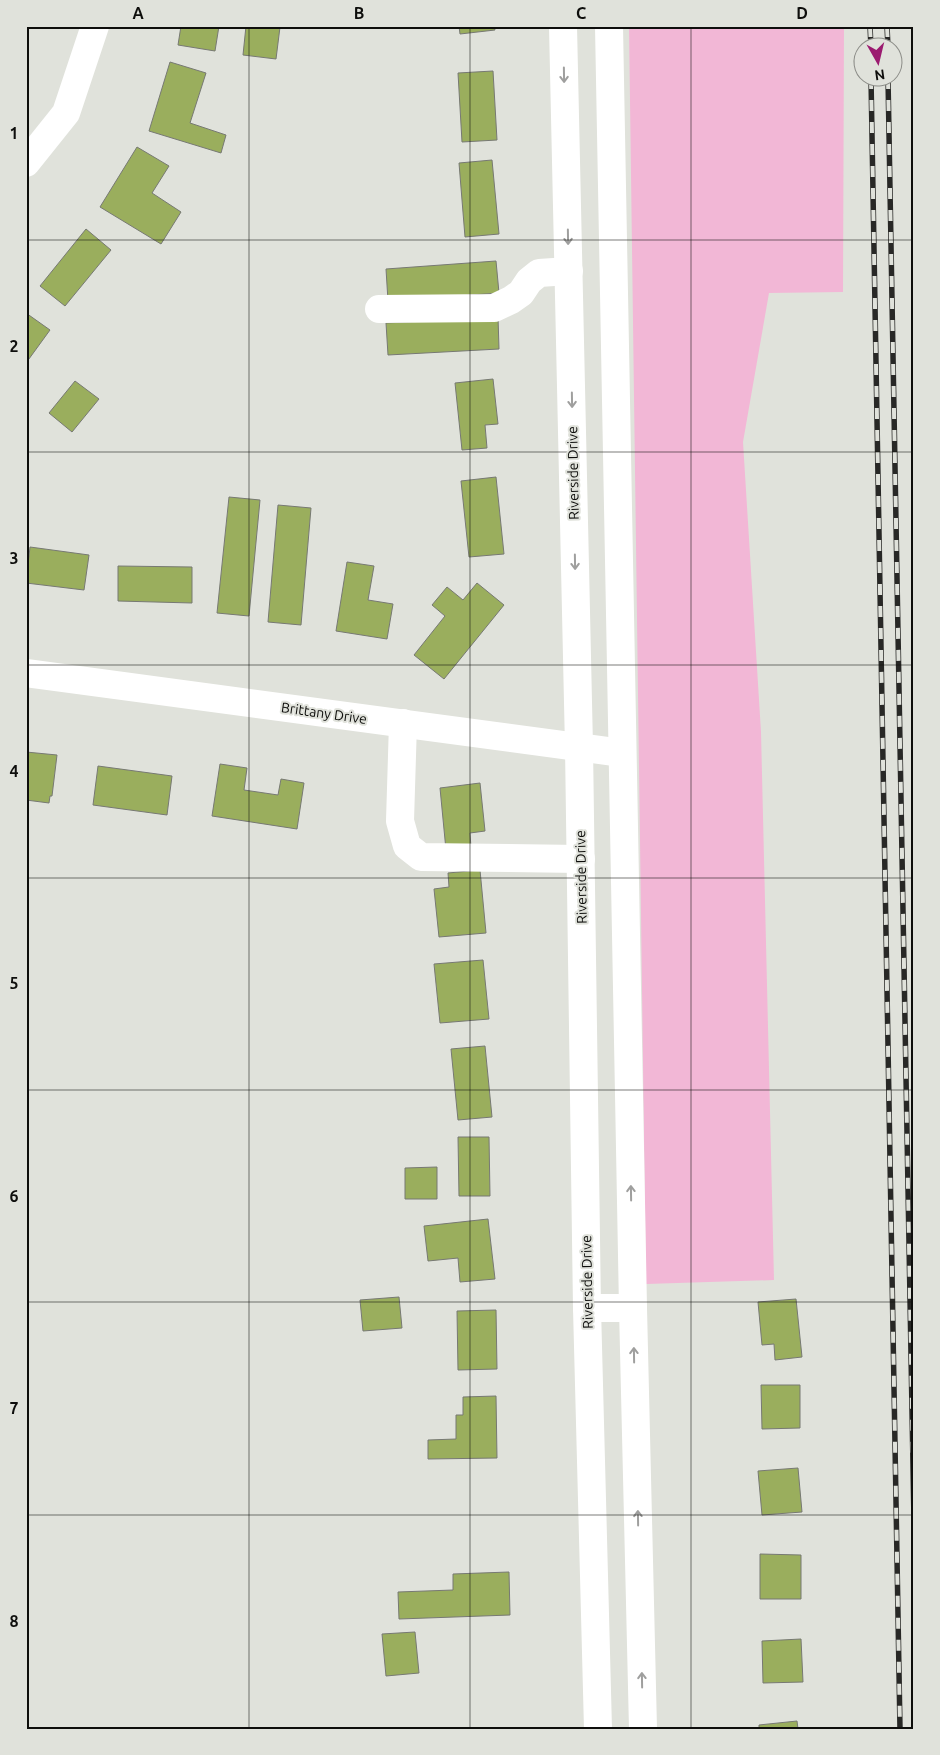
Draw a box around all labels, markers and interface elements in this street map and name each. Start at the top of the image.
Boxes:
text: A [132,4,144,22]
text: B [354,4,364,22]
text: C [576,4,586,22]
text: D [796,4,808,22]
north arrow [852,38,902,88]
one-way arrow [559,66,569,83]
text: N [874,66,886,84]
text: 1 [9,124,19,142]
one-way arrow [563,229,573,245]
text: 2 [9,337,19,355]
one-way arrow [567,392,576,408]
street label: Riverside Drive [564,426,582,520]
text: 3 [9,549,19,567]
one-way arrow [570,554,580,570]
street label: Brittany Drive [280,699,368,727]
text: 4 [9,762,19,780]
street label: Riverside Drive [572,830,590,924]
text: 5 [9,974,19,992]
one-way arrow [626,1185,635,1201]
text: 6 [9,1187,19,1205]
street label: Riverside Drive [578,1235,596,1329]
one-way arrow [629,1347,639,1364]
text: 7 [9,1399,19,1417]
one-way arrow [633,1510,643,1526]
text: 8 [9,1612,19,1630]
one-way arrow [637,1672,646,1688]

